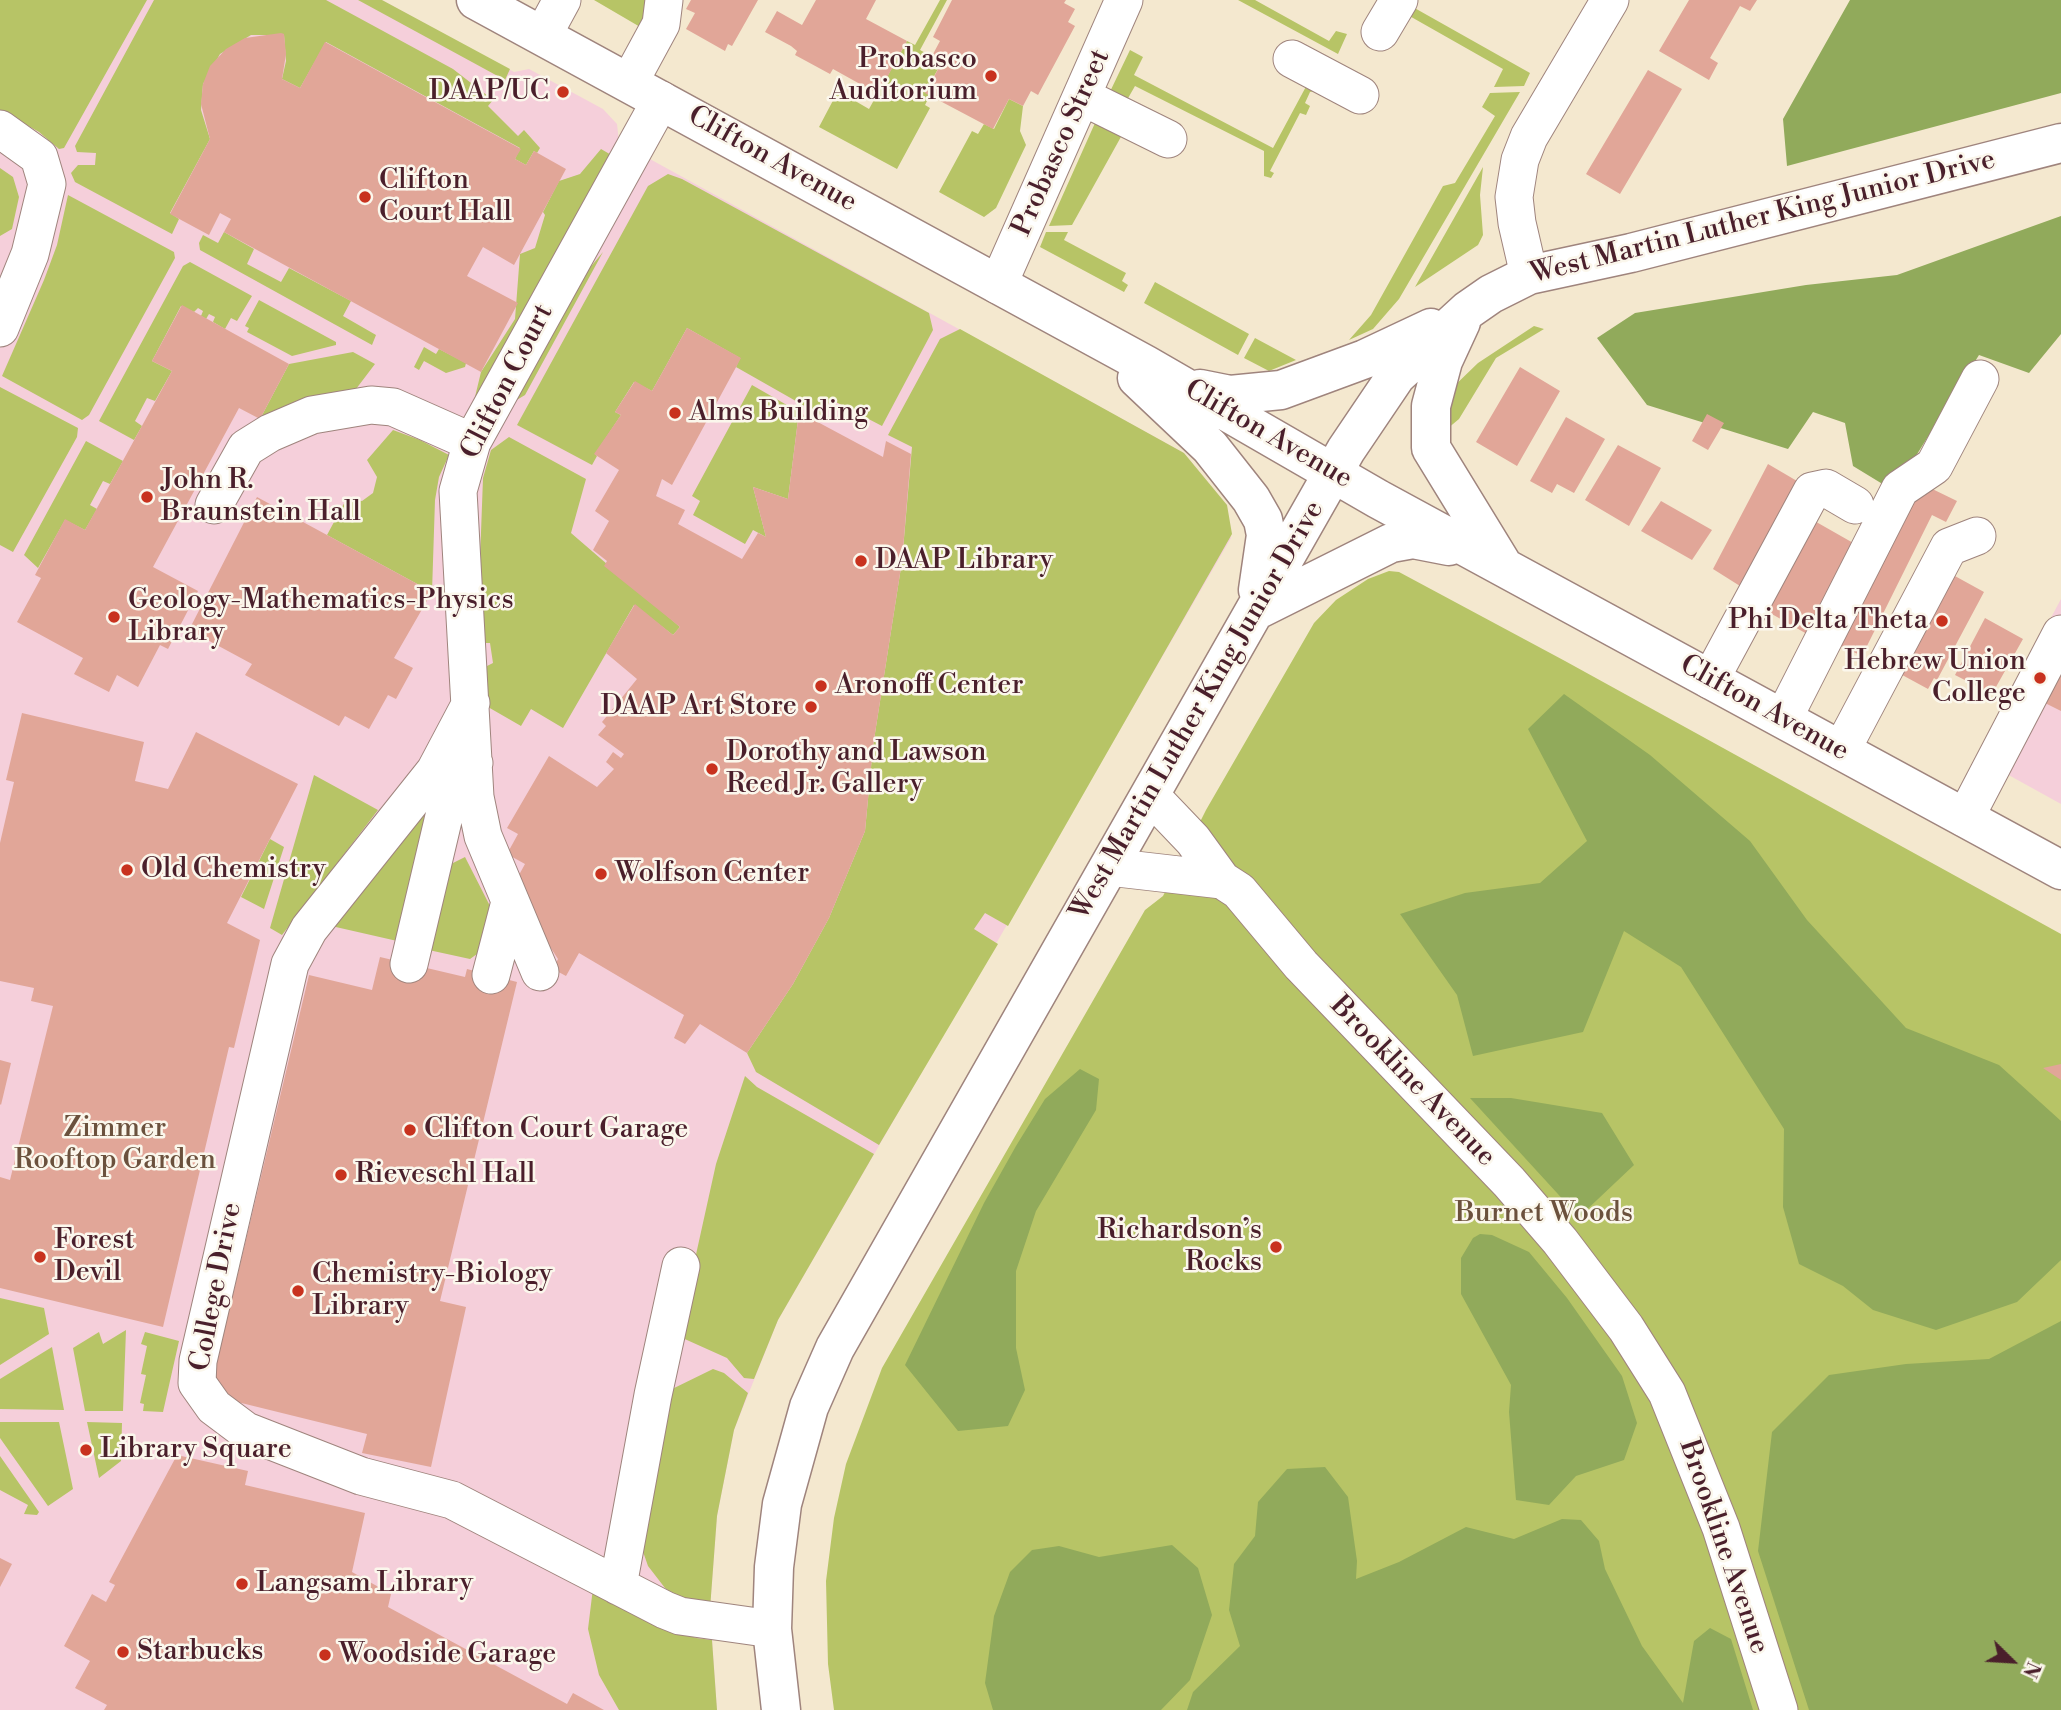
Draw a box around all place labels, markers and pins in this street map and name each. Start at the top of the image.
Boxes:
place label: Probasco Auditorium [830,43,977,109]
marker: Probasco Auditorium [983,68,999,84]
place label: DAAP/UC [429,75,549,109]
marker: DAAP/UC [555,84,571,100]
place label: Clifton Court Hall [379,164,512,230]
marker: Clifton Court Hall [357,189,373,205]
place label: Alms Building [689,396,869,430]
marker: Alms Building [667,405,683,421]
place label: John R. Braunstein Hall [161,464,361,530]
marker: John R. Braunstein Hall [139,489,155,505]
place label: DAAP Library [875,544,1053,578]
marker: DAAP Library [853,553,869,569]
place label: Geology-Mathematics-Physics Library [128,584,514,650]
place label: Phi Delta Theta [1728,604,1928,638]
marker: Geology-Mathematics-Physics Library [106,609,122,625]
marker: Phi Delta Theta [1934,613,1950,629]
place label: Hebrew Union College [1844,645,2026,711]
place label: Aronoff Center [835,669,1024,703]
marker: Hebrew Union College [2032,670,2048,686]
marker: Aronoff Center [813,678,829,694]
place label: DAAP Art Store [600,690,797,724]
marker: DAAP Art Store [803,699,819,715]
place label: Dorothy and Lawson Reed Jr. Gallery [726,736,986,802]
marker: Dorothy and Lawson Reed Jr. Gallery [704,761,720,777]
place label: Old Chemistry [141,853,326,887]
place label: Wolfson Center [615,857,809,891]
marker: Old Chemistry [119,862,135,878]
marker: Wolfson Center [593,866,609,882]
place label: Clifton Court Garage [424,1113,688,1147]
marker: Clifton Court Garage [402,1122,418,1138]
place label: Rieveschl Hall [355,1158,535,1192]
marker: Rieveschl Hall [333,1167,349,1183]
place label: Richardson’s Rocks [1097,1214,1262,1280]
place label: Forest Devil [54,1224,135,1290]
marker: Richardson’s Rocks [1268,1239,1284,1255]
marker: Forest Devil [32,1249,48,1265]
place label: Chemistry-Biology Library [312,1258,552,1324]
marker: Chemistry-Biology Library [290,1283,306,1299]
place label: Library Square [100,1433,292,1467]
marker: Library Square [78,1442,94,1458]
place label: Langsam Library [256,1567,473,1601]
marker: Langsam Library [234,1576,250,1592]
place label: Starbucks [137,1635,264,1669]
place label: Woodside Garage [339,1638,556,1672]
marker: Starbucks [115,1644,131,1660]
marker: Woodside Garage [317,1647,333,1663]

